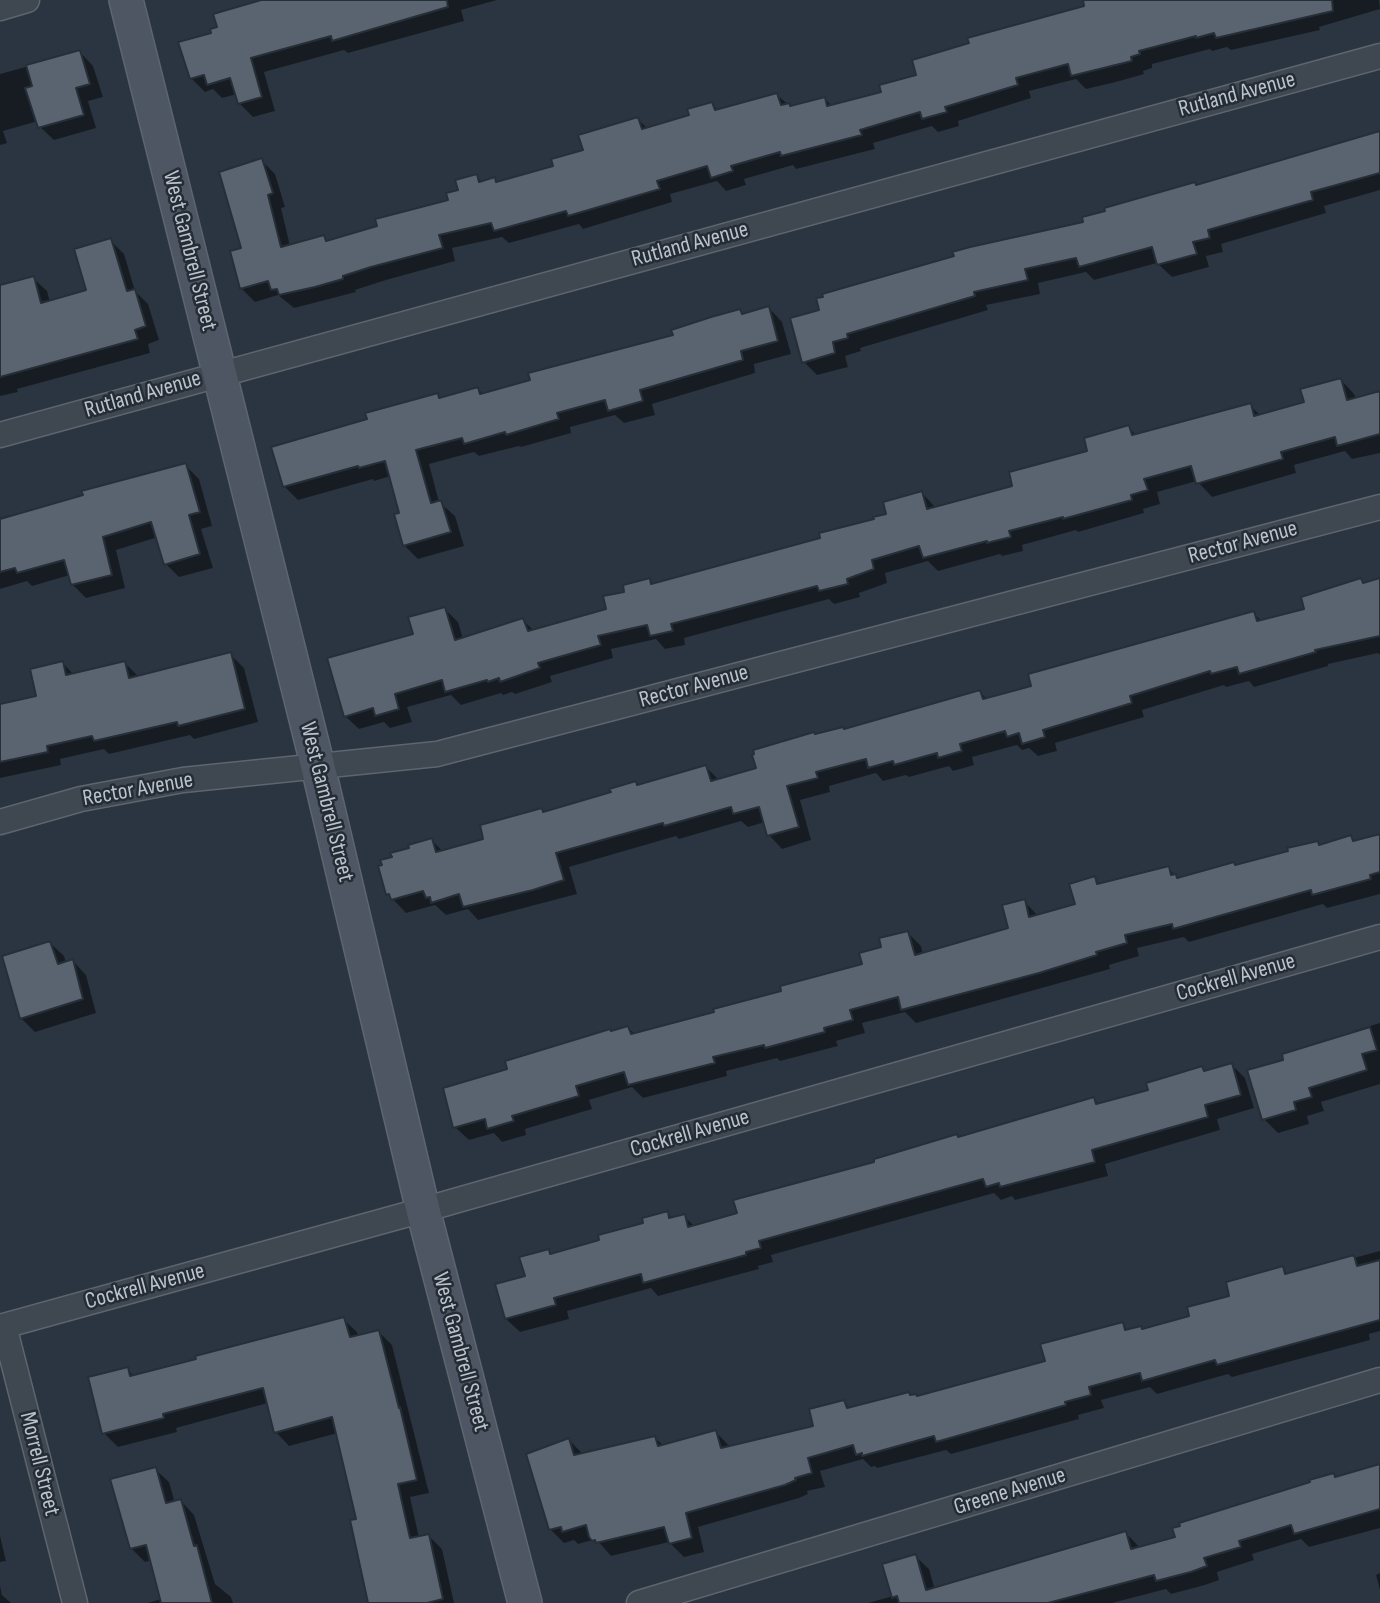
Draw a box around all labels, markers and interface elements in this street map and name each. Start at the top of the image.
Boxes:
street label: Rutland Avenue [1176,66,1298,124]
street label: West Gambrell Street [156,168,222,334]
street label: Rutland Avenue [629,216,751,274]
street label: Rutland Avenue [82,365,204,425]
street label: Rector Avenue [1186,515,1300,571]
street label: Rector Avenue [637,659,751,715]
street label: West Gambrell Street [293,719,359,885]
street label: Rector Avenue [81,767,195,813]
street label: Cockrell Avenue [1173,948,1299,1008]
street label: Cockrell Avenue [627,1104,753,1164]
street label: Cockrell Avenue [82,1258,208,1316]
street label: West Gambrell Street [426,1269,494,1435]
street label: Morrell Street [13,1409,65,1519]
street label: Greene Avenue [951,1462,1069,1522]

